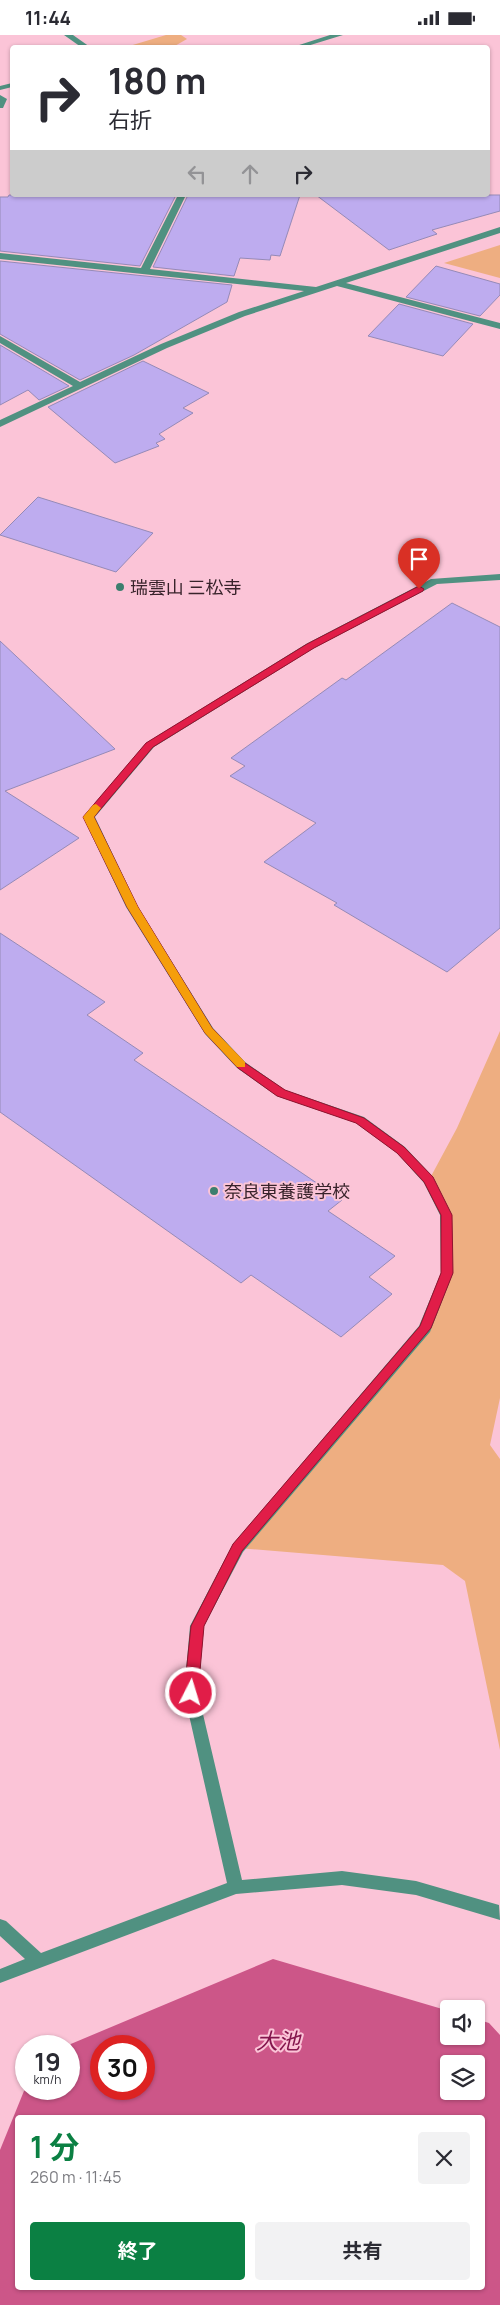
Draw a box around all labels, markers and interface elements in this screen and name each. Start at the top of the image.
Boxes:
text: 11:44 [25,5,71,31]
text: 180 m [108,57,206,105]
icon: right [25,65,90,130]
text: 右折 [108,105,152,135]
icon: left [183,160,211,188]
icon: ahead [236,160,264,188]
icon: right [289,160,317,188]
pin [398,538,440,589]
icon: arrive [405,545,433,573]
place label: 瑞雲山 三松寺 [130,575,242,599]
marker: 瑞雲山 三松寺 [114,581,126,593]
place label: 奈良東養護学校 [224,1179,350,1203]
marker: 奈良東養護学校 [208,1185,220,1197]
position arrow [164,1666,216,1718]
map controls [440,2000,485,2100]
button: sound [440,2000,485,2045]
water label: 大池 [256,2026,302,2056]
speed limit sign: 30 [90,2035,155,2100]
text: 19 [34,2044,61,2079]
button: layers [440,2055,485,2100]
text: km/h [34,2071,61,2088]
text: 1 分 [30,2126,79,2167]
button: close [418,2132,470,2184]
text: 260 m · 11:45 [30,2166,122,2188]
button: 終了 [30,2222,245,2280]
button: 共有 [255,2222,470,2280]

